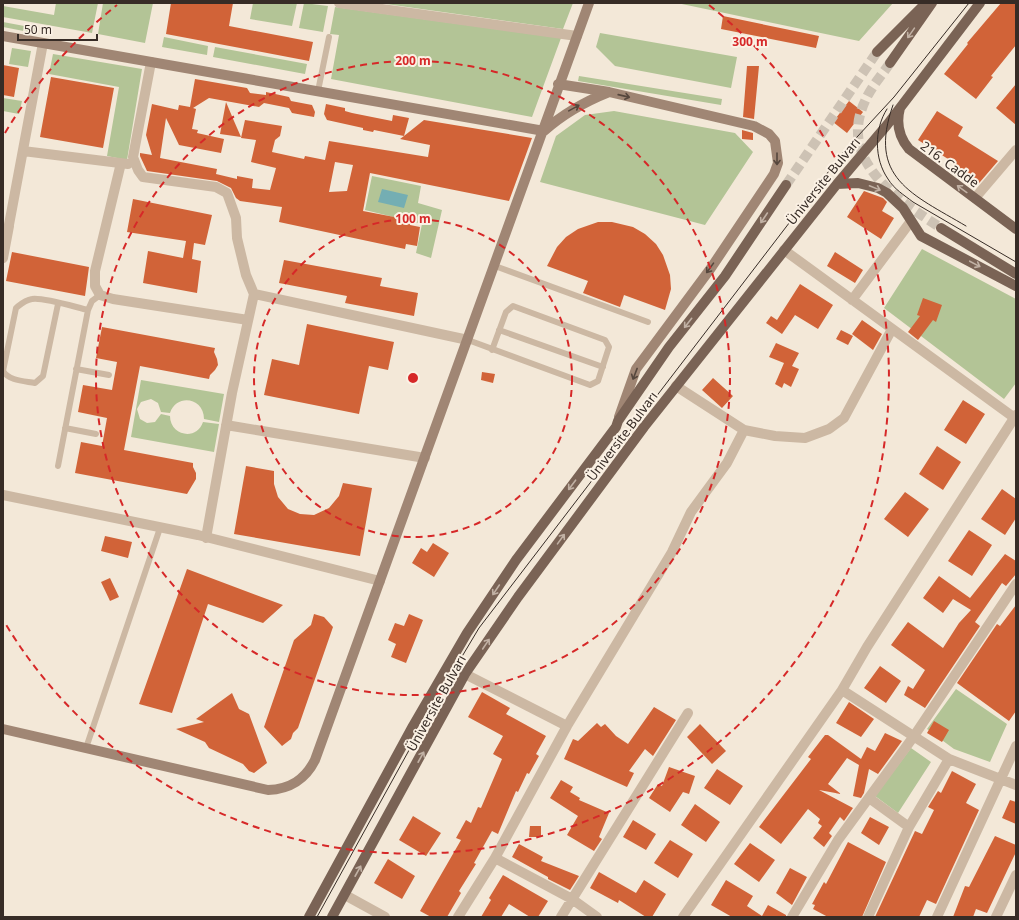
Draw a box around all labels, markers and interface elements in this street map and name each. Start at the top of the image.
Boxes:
scale bar [18,16,97,42]
text: 50 m [24,21,52,38]
one-way arrow [907,27,915,38]
text: 300 m [732,33,768,50]
text: 200 m [395,52,431,69]
one-way arrow [617,93,630,101]
one-way arrow [568,104,580,111]
street label: Üniversite Bulvarı [782,134,864,228]
street label: 216. Cadde [917,137,983,191]
one-way arrow [773,152,781,165]
one-way arrow [868,184,880,192]
one-way arrow [957,185,968,193]
text: 100 m [395,210,431,227]
one-way arrow [760,212,768,223]
one-way arrow [969,261,981,269]
one-way arrow [706,263,714,274]
one-way arrow [684,317,692,328]
one-way arrow [630,368,638,380]
centre of rings [406,371,420,385]
street label: Üniversite Bulvarı [582,388,662,484]
one-way arrow [568,480,576,491]
one-way arrow [557,533,565,544]
one-way arrow [492,585,500,596]
one-way arrow [482,639,490,650]
street label: Üniversite Bulvarı [402,652,470,754]
one-way arrow [418,751,425,763]
one-way arrow [355,865,363,877]

